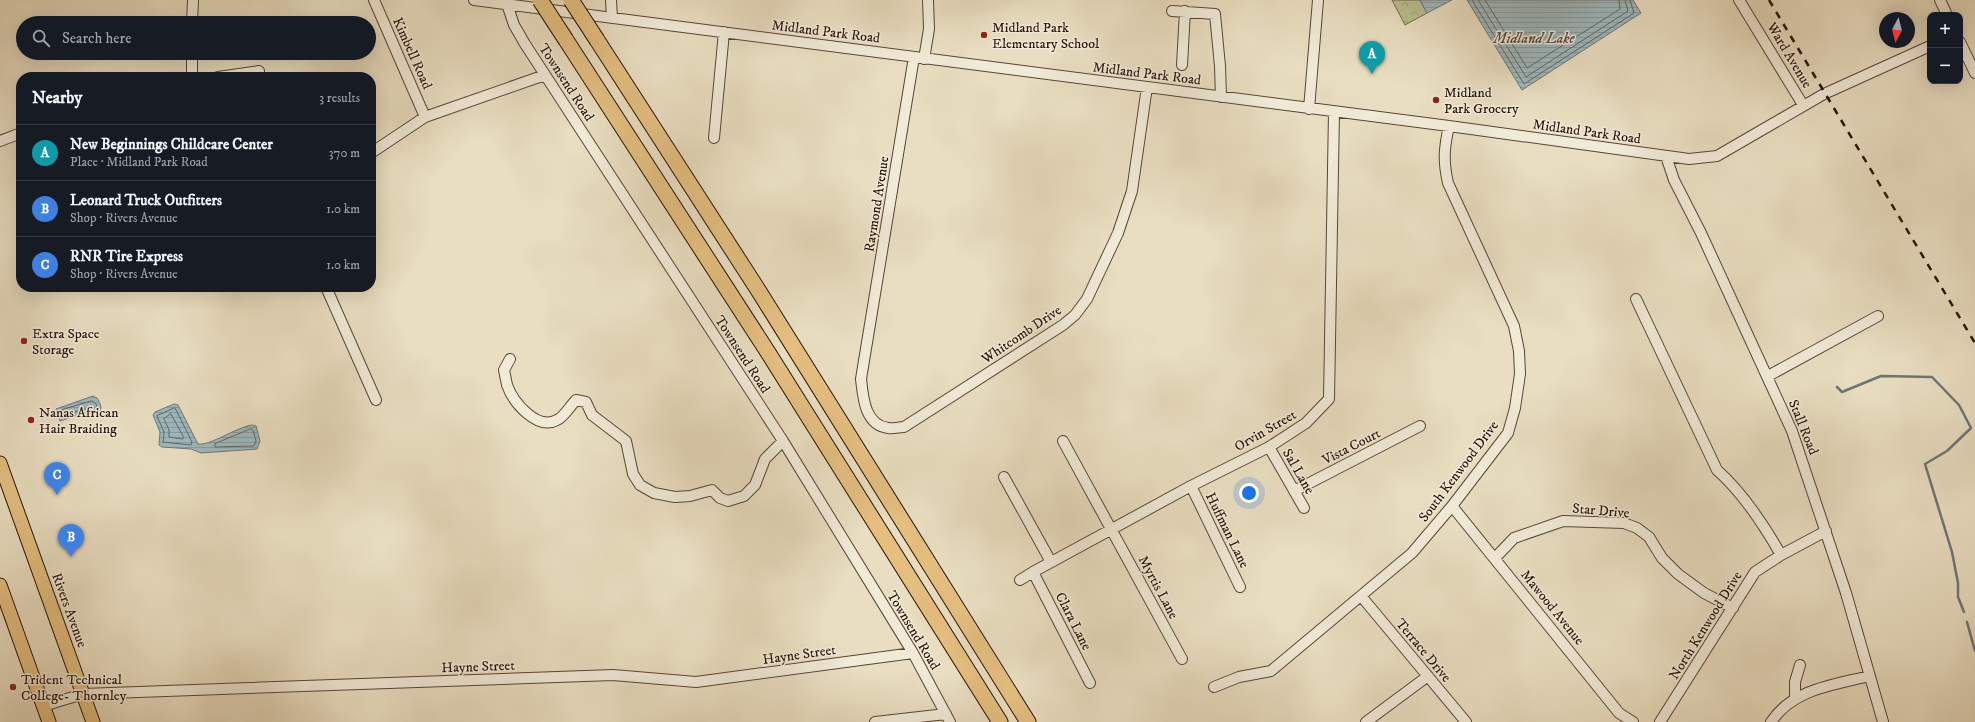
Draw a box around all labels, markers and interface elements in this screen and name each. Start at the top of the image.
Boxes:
north arrow [1879,12,1915,48]
map controls [1927,12,1963,84]
button: + [1927,12,1963,48]
street label: Kimbell Road [388,15,436,92]
search box [16,16,376,60]
street label: Midland Park Road [771,16,881,48]
place label: Midland Park Elementary School [992,19,1100,53]
street label: Ward Avenue [1762,19,1816,92]
icon: search [30,27,52,49]
text: Search here [62,29,131,48]
water label: Midland Lake [1492,29,1576,48]
marker: Midland Park Elementary School [979,30,989,40]
street label: Townsend Road [534,40,598,125]
pin: A [1359,41,1385,74]
button: − [1927,48,1963,84]
street label: Midland Park Road [1092,58,1202,90]
place label: Midland Park Grocery [1444,84,1519,118]
text: Nearby [32,87,82,109]
text: 3 results [319,90,360,106]
marker: Midland Park Grocery [1431,95,1441,105]
street label: Midland Park Road [1532,115,1642,148]
text: New Beginnings Childcare Center [70,135,273,154]
text: A [41,145,49,161]
text: 370 m [329,145,360,161]
text: Place · Midland Park Road [70,154,208,170]
street label: Raymond Avenue [861,155,893,253]
text: Leonard Truck Outfitters [70,191,222,210]
text: B [41,201,49,217]
text: 1.0 km [326,201,360,217]
text: Shop · Rivers Avenue [70,210,178,226]
text: RNR Tire Express [70,247,183,266]
text: C [41,257,49,273]
text: 1.0 km [326,257,360,273]
text: Shop · Rivers Avenue [70,266,178,282]
street label: Whitcomb Drive [977,301,1065,369]
street label: Townsend Road [710,312,774,397]
place label: Extra Space Storage [32,325,100,359]
marker: Extra Space Storage [19,336,29,346]
street label: Stall Road [1784,397,1822,458]
place label: Nanas African Hair Braiding [39,404,119,438]
street label: Orvin Street [1231,406,1300,456]
marker: Nanas African Hair Braiding [26,415,36,425]
street label: South Kenwood Drive [1415,417,1503,526]
street label: Vista Court [1318,424,1384,470]
street label: Sal Lane [1278,446,1318,498]
pin: C [44,462,70,495]
your location [1239,483,1259,503]
street label: Huffman Lane [1201,490,1253,571]
street label: Star Drive [1572,500,1630,522]
pin: B [58,524,84,557]
street label: Myrtis Lane [1134,553,1182,622]
street label: Mawood Avenue [1516,566,1588,649]
street label: North Kenwood Drive [1665,568,1747,683]
street label: Rivers Avenue [47,571,91,650]
street label: Townsend Road [883,588,944,673]
street label: Clara Lane [1051,589,1095,654]
street label: Terrace Drive [1391,615,1455,686]
street label: Hayne Street [762,641,837,669]
street label: Hayne Street [441,657,516,677]
place label: Trident Technical College- Thornley [21,671,127,705]
marker: Trident Technical College- Thornley [8,682,18,692]

